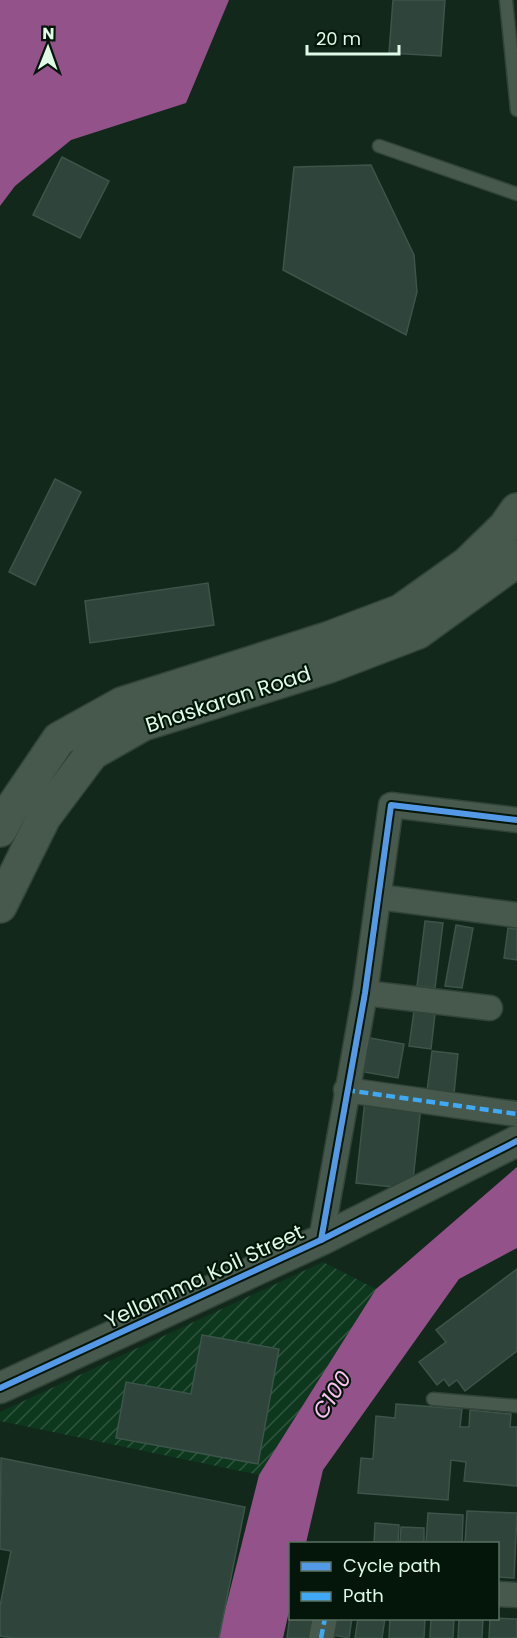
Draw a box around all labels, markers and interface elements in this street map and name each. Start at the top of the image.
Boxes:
north arrow [18,18,78,78]
scale bar [307,18,398,56]
text: N [42,22,54,45]
text: 20 m [316,26,361,51]
street label: Bhaskaran Road [142,659,314,739]
street label: Yellamma Koil Street [100,1217,308,1335]
water label: C100 [305,1365,359,1425]
legend [289,1542,499,1620]
text: Cycle path [343,1553,441,1578]
text: Path [343,1583,384,1608]

